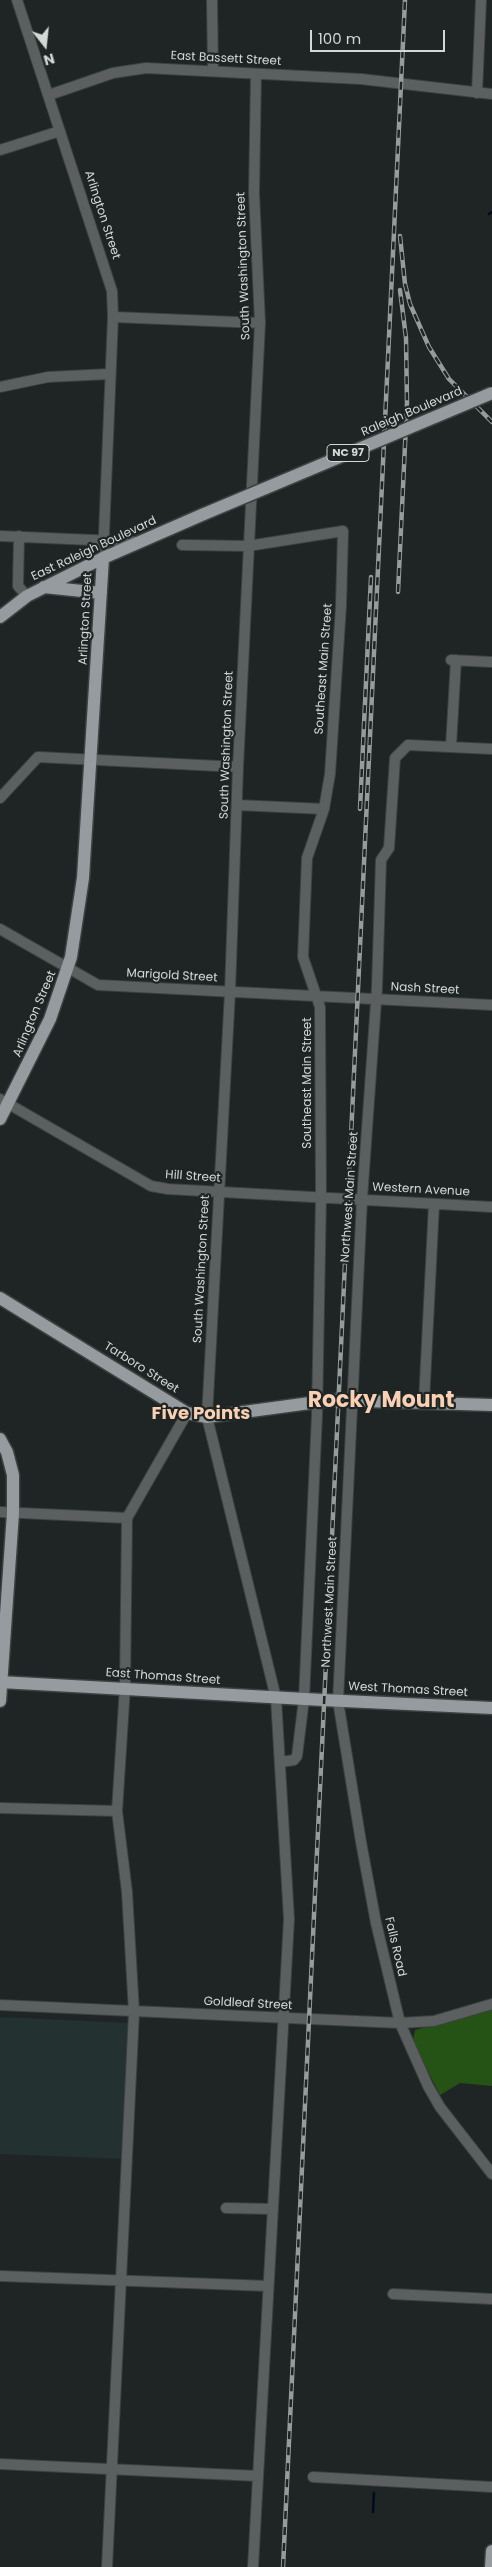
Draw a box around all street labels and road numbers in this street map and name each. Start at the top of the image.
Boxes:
street label: East Bassett Street [170,49,282,69]
street label: Arlington Street [81,169,123,261]
street label: South Washington Street [234,192,254,340]
street label: Raleigh Boulevard [359,384,465,440]
road number: NC 97 [327,444,369,462]
street label: East Raleigh Boulevard [29,514,159,584]
street label: Arlington Street [76,573,96,665]
street label: Southeast Main Street [312,603,336,735]
street label: South Washington Street [217,671,237,819]
street label: Marigold Street [126,966,218,986]
street label: Arlington Street [10,969,60,1059]
street label: Nash Street [390,980,460,998]
street label: Southeast Main Street [301,1017,315,1149]
street label: Northwest Main Street [338,1131,362,1263]
street label: Hill Street [165,1168,221,1186]
street label: Western Avenue [372,1180,470,1200]
street label: South Washington Street [191,1195,213,1343]
street label: Tarboro Street [101,1339,181,1397]
street label: Northwest Main Street [319,1536,341,1668]
street label: East Thomas Street [105,1666,221,1688]
street label: West Thomas Street [348,1680,468,1700]
street label: Falls Road [381,1916,409,1978]
street label: Goldleaf Street [203,1994,293,2014]

